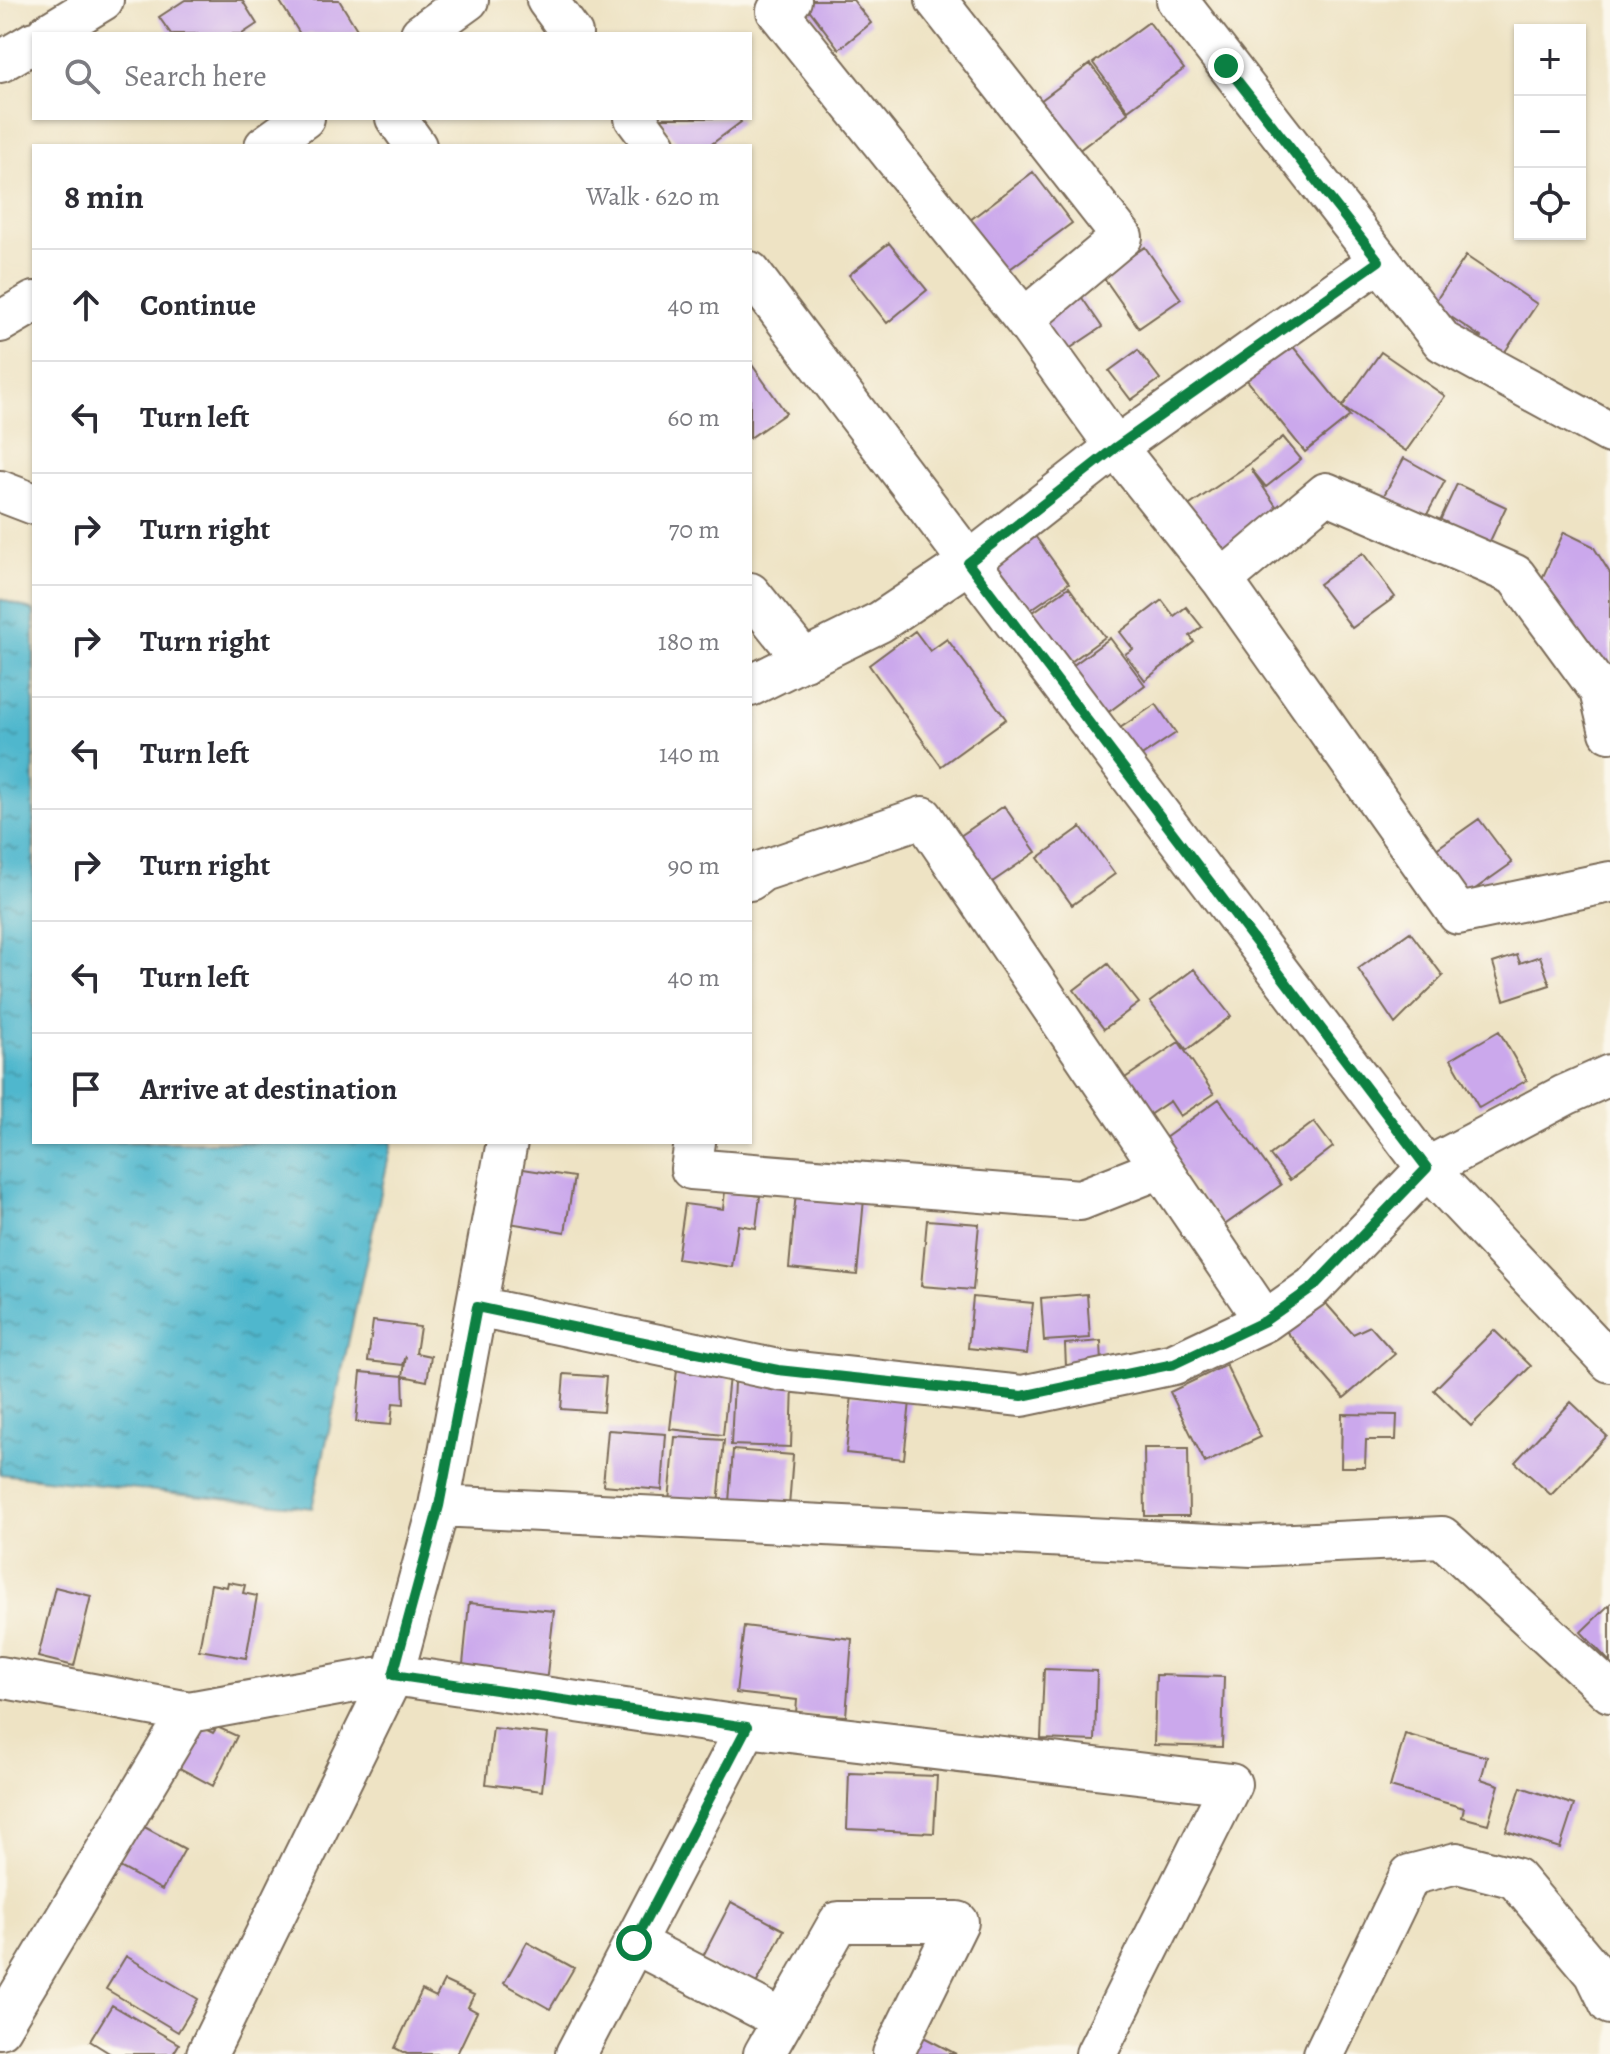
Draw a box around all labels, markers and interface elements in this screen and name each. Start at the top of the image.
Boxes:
map controls [1514,24,1586,240]
button: + [1514,24,1586,96]
search box [32,32,752,120]
route end [1208,48,1244,84]
icon: search [60,54,104,98]
text: Search here [124,56,267,96]
button: − [1514,96,1586,168]
button: locate [1514,168,1586,240]
text: 8 min [64,173,144,220]
text: Walk · 620 m [586,179,720,214]
icon: ahead [64,283,108,327]
text: Continue [140,285,256,325]
text: 40 m [668,288,720,323]
icon: left [64,395,108,439]
text: Turn left [140,397,249,437]
text: 60 m [667,400,720,435]
icon: right [64,507,108,551]
text: Turn right [140,509,270,549]
text: 70 m [668,512,720,547]
icon: right [64,619,108,663]
text: Turn right [140,621,270,661]
text: 180 m [658,624,720,659]
icon: left [64,731,108,775]
text: Turn left [140,733,249,773]
text: 140 m [659,736,720,771]
icon: right [64,843,108,887]
text: Turn right [140,845,270,885]
text: 90 m [668,848,720,883]
icon: left [64,955,108,999]
text: Turn left [140,957,249,997]
text: 40 m [668,960,720,995]
icon: arrive [64,1067,108,1111]
text: Arrive at destination [140,1069,397,1109]
route start [616,1925,652,1961]

